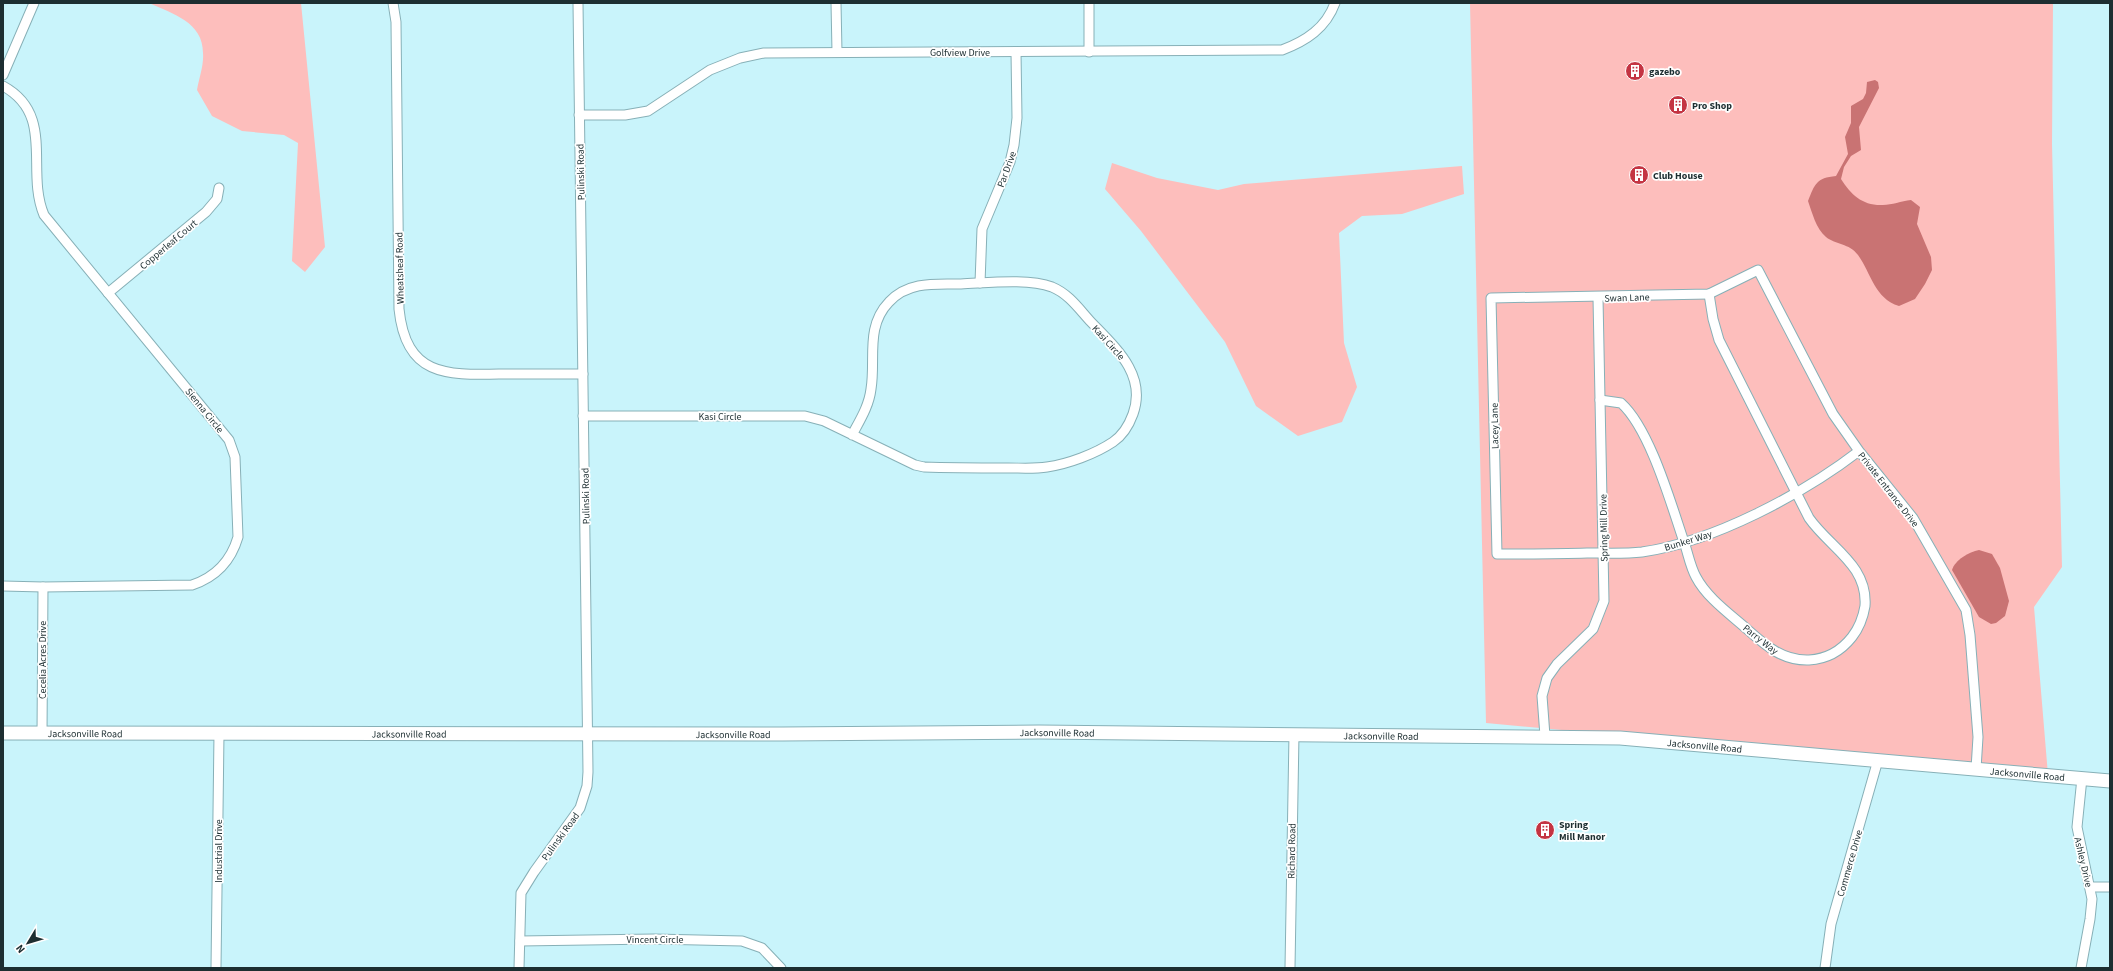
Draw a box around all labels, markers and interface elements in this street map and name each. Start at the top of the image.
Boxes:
street label: Golfview Drive [930,46,990,60]
building icon: gazebo [1624,60,1646,82]
place label: gazebo [1649,65,1681,79]
building icon: Pro Shop [1667,94,1689,116]
place label: Pro Shop [1692,99,1732,113]
street label: Pulinski Road [574,144,588,200]
street label: Par Drive [994,149,1020,189]
building icon: Club House [1628,164,1650,186]
place label: Club House [1653,169,1703,183]
street label: Copperleaf Court [137,216,201,273]
street label: Wheatsheaf Road [392,232,408,304]
street label: Swan Lane [1604,290,1650,306]
street label: Kasi Circle [1089,322,1128,363]
street label: Sienna Circle [182,385,227,436]
street label: Lacey Lane [1488,403,1502,449]
street label: Kasi Circle [698,410,742,424]
street label: Private Entrance Drive [1854,449,1922,530]
street label: Pulinski Road [579,468,593,524]
street label: Spring Mill Drive [1596,494,1612,562]
street label: Bunker Way [1663,527,1714,555]
street label: Cecelia Acres Drive [36,621,50,699]
street label: Parry Way [1740,621,1781,658]
street label: Jacksonville Road [1019,726,1095,741]
street label: Jacksonville Road [47,727,123,741]
street label: Jacksonville Road [371,727,447,742]
street label: Jacksonville Road [695,728,771,742]
street label: Jacksonville Road [1343,729,1419,744]
street label: Jacksonville Road [1666,736,1743,757]
street label: Jacksonville Road [1989,764,2065,785]
street label: Pulinski Road [538,810,583,864]
place label: Spring Mill Manor [1559,818,1605,844]
street label: Industrial Drive [212,819,226,883]
building icon: Spring Mill Manor [1534,819,1556,841]
street label: Richard Road [1285,823,1299,879]
street label: Commerce Drive [1834,828,1866,898]
street label: Ashley Drive [2070,836,2096,889]
north arrow [8,923,48,963]
street label: Vincent Circle [627,933,683,947]
text: N [12,941,29,956]

